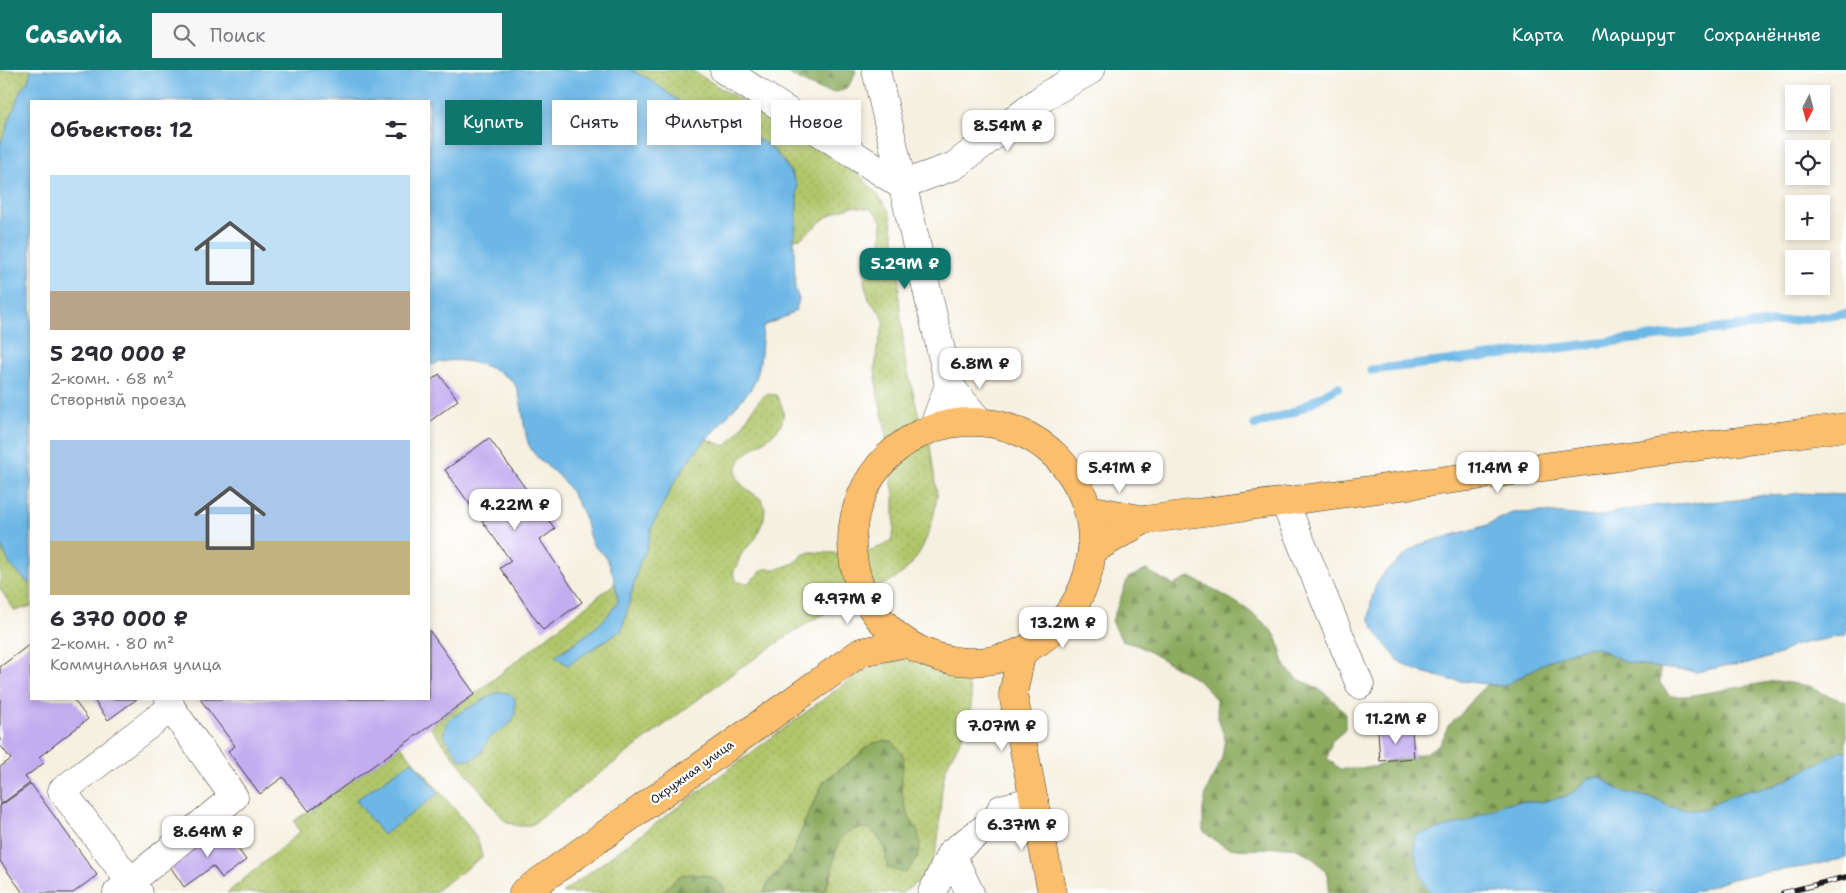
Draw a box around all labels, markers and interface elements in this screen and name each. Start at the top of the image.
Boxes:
search box [152,13,502,58]
text: Casavia [25,19,122,51]
icon: search [170,21,198,49]
text: Поиск [210,23,265,48]
text: Карта [1512,23,1563,47]
text: Маршрут [1591,23,1675,47]
text: Сохранённые [1703,23,1821,47]
north arrow [1785,85,1830,130]
map controls [1785,85,1830,295]
chip: Купить [445,100,542,145]
chip: Снять [552,100,637,145]
chip: Фильтры [647,100,761,145]
chip: Новое [771,100,861,145]
pin: 8.54M ₽ [962,109,1054,152]
text: 8.54M ₽ [973,115,1043,136]
text: Объектов: 12 [50,116,193,144]
icon: filters [382,116,410,144]
button: locate [1785,140,1830,185]
button: + [1785,195,1830,240]
icon: home [185,208,275,298]
pin: 5.29M ₽ [859,248,951,290]
button: − [1785,250,1830,295]
text: 5.29M ₽ [871,253,939,274]
text: 5 290 000 ₽ [50,340,187,368]
pin: 6.8M ₽ [939,348,1021,390]
text: 6.8M ₽ [950,353,1010,374]
text: 2-комн. · 68 m² [50,368,174,389]
text: Створный проезд [50,389,186,410]
pin: 5.41M ₽ [1074,452,1166,494]
pin: 11.4M ₽ [1452,452,1544,494]
text: 5.41M ₽ [1088,457,1152,478]
text: 11.4M ₽ [1467,457,1529,478]
icon: home [185,473,275,563]
pin: 4.22M ₽ [469,488,561,531]
text: 4.22M ₽ [480,494,550,515]
pin: 4.97M ₽ [802,582,894,625]
text: 4.97M ₽ [814,588,882,609]
text: 6 370 000 ₽ [50,605,188,633]
pin: 13.2M ₽ [1017,606,1109,649]
text: 13.2M ₽ [1030,612,1096,633]
text: 2-комн. · 80 m² [50,633,174,654]
text: Коммунальная улица [50,654,222,675]
pin: 11.2M ₽ [1350,702,1442,745]
text: 11.2M ₽ [1365,708,1427,729]
pin: 7.07M ₽ [956,710,1048,752]
text: 7.07M ₽ [967,715,1037,736]
street label: Окружная улица [647,736,737,808]
pin: 6.37M ₽ [976,808,1068,851]
text: 6.37M ₽ [987,814,1057,835]
pin: 8.64M ₽ [162,816,254,858]
text: 8.64M ₽ [173,821,243,842]

